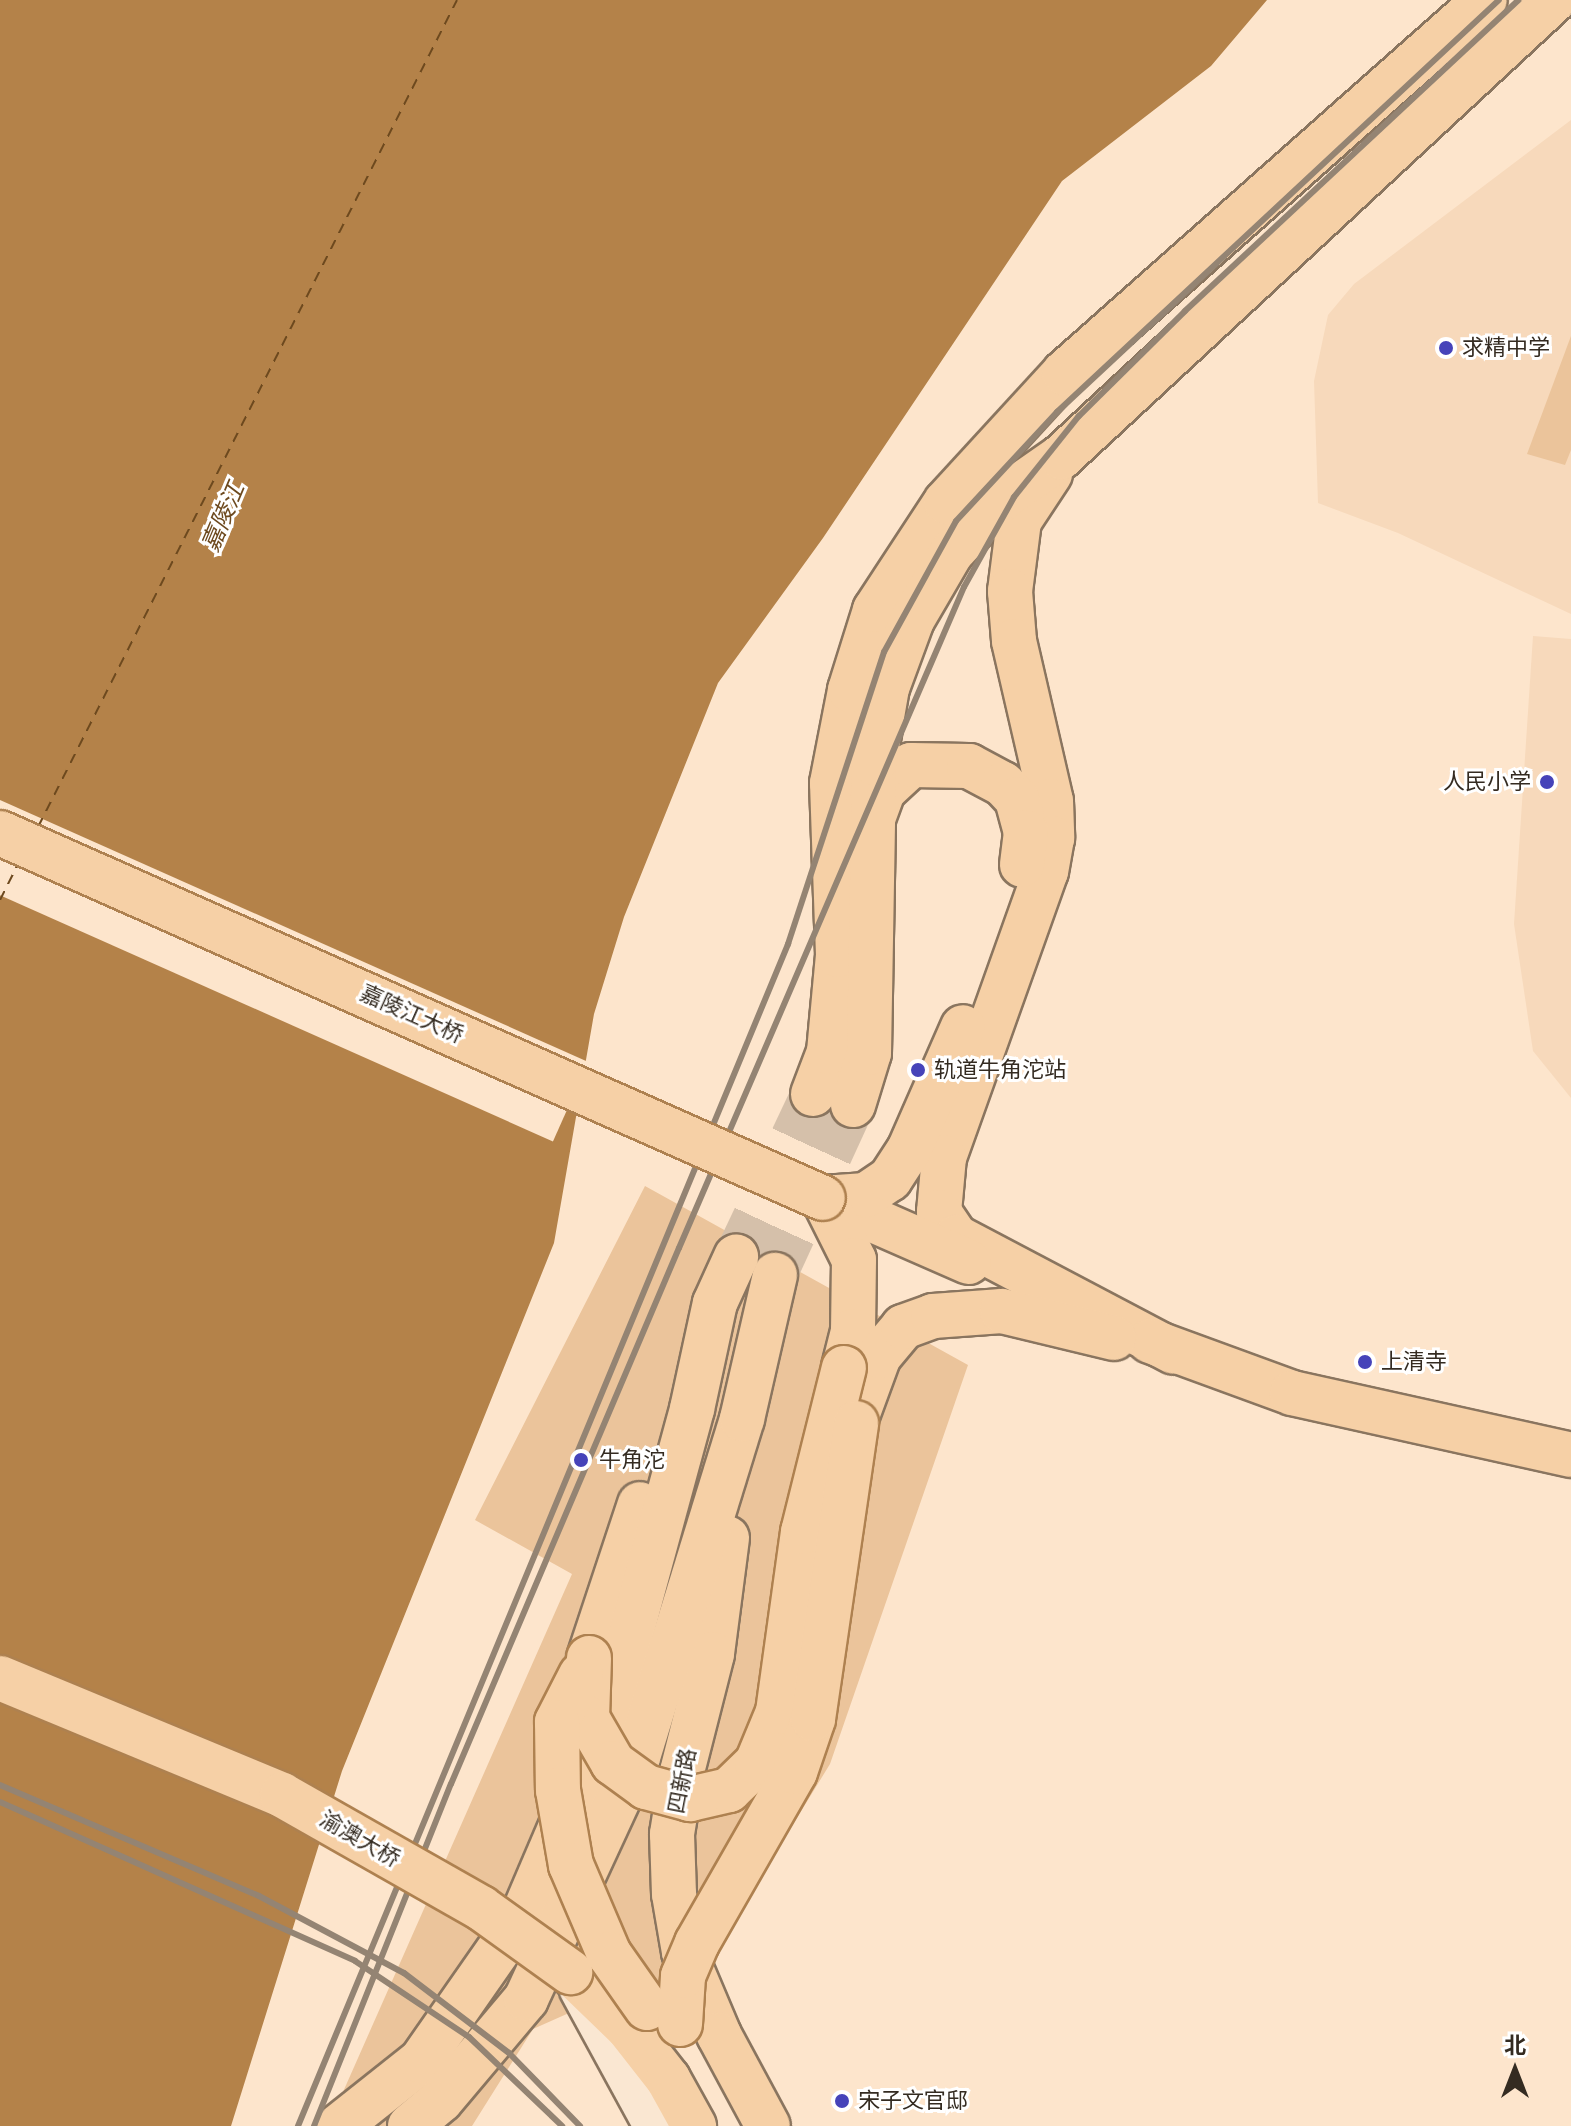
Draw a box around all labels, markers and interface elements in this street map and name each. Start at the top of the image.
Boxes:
place label: 求精中学 [1462,335,1550,361]
marker: 求精中学 [1437,339,1455,357]
water label: 嘉陵江 [196,478,250,556]
place label: 人民小学 [1443,769,1531,795]
marker: 人民小学 [1538,773,1556,791]
street label: 嘉陵江大桥 [356,980,468,1048]
place label: 轨道牛角沱站 [934,1057,1066,1083]
marker: 轨道牛角沱站 [909,1061,927,1079]
place label: 上清寺 [1381,1349,1447,1375]
marker: 上清寺 [1356,1353,1374,1371]
place label: 牛角沱 [599,1447,665,1473]
marker: 牛角沱 [570,1449,592,1471]
street label: 四新路 [663,1746,701,1816]
street label: 渝澳大桥 [315,1806,405,1872]
north arrow [1475,2030,1555,2110]
text: 北 [1504,2033,1526,2058]
place label: 宋子文官邸 [858,2088,968,2114]
marker: 宋子文官邸 [833,2092,851,2110]

